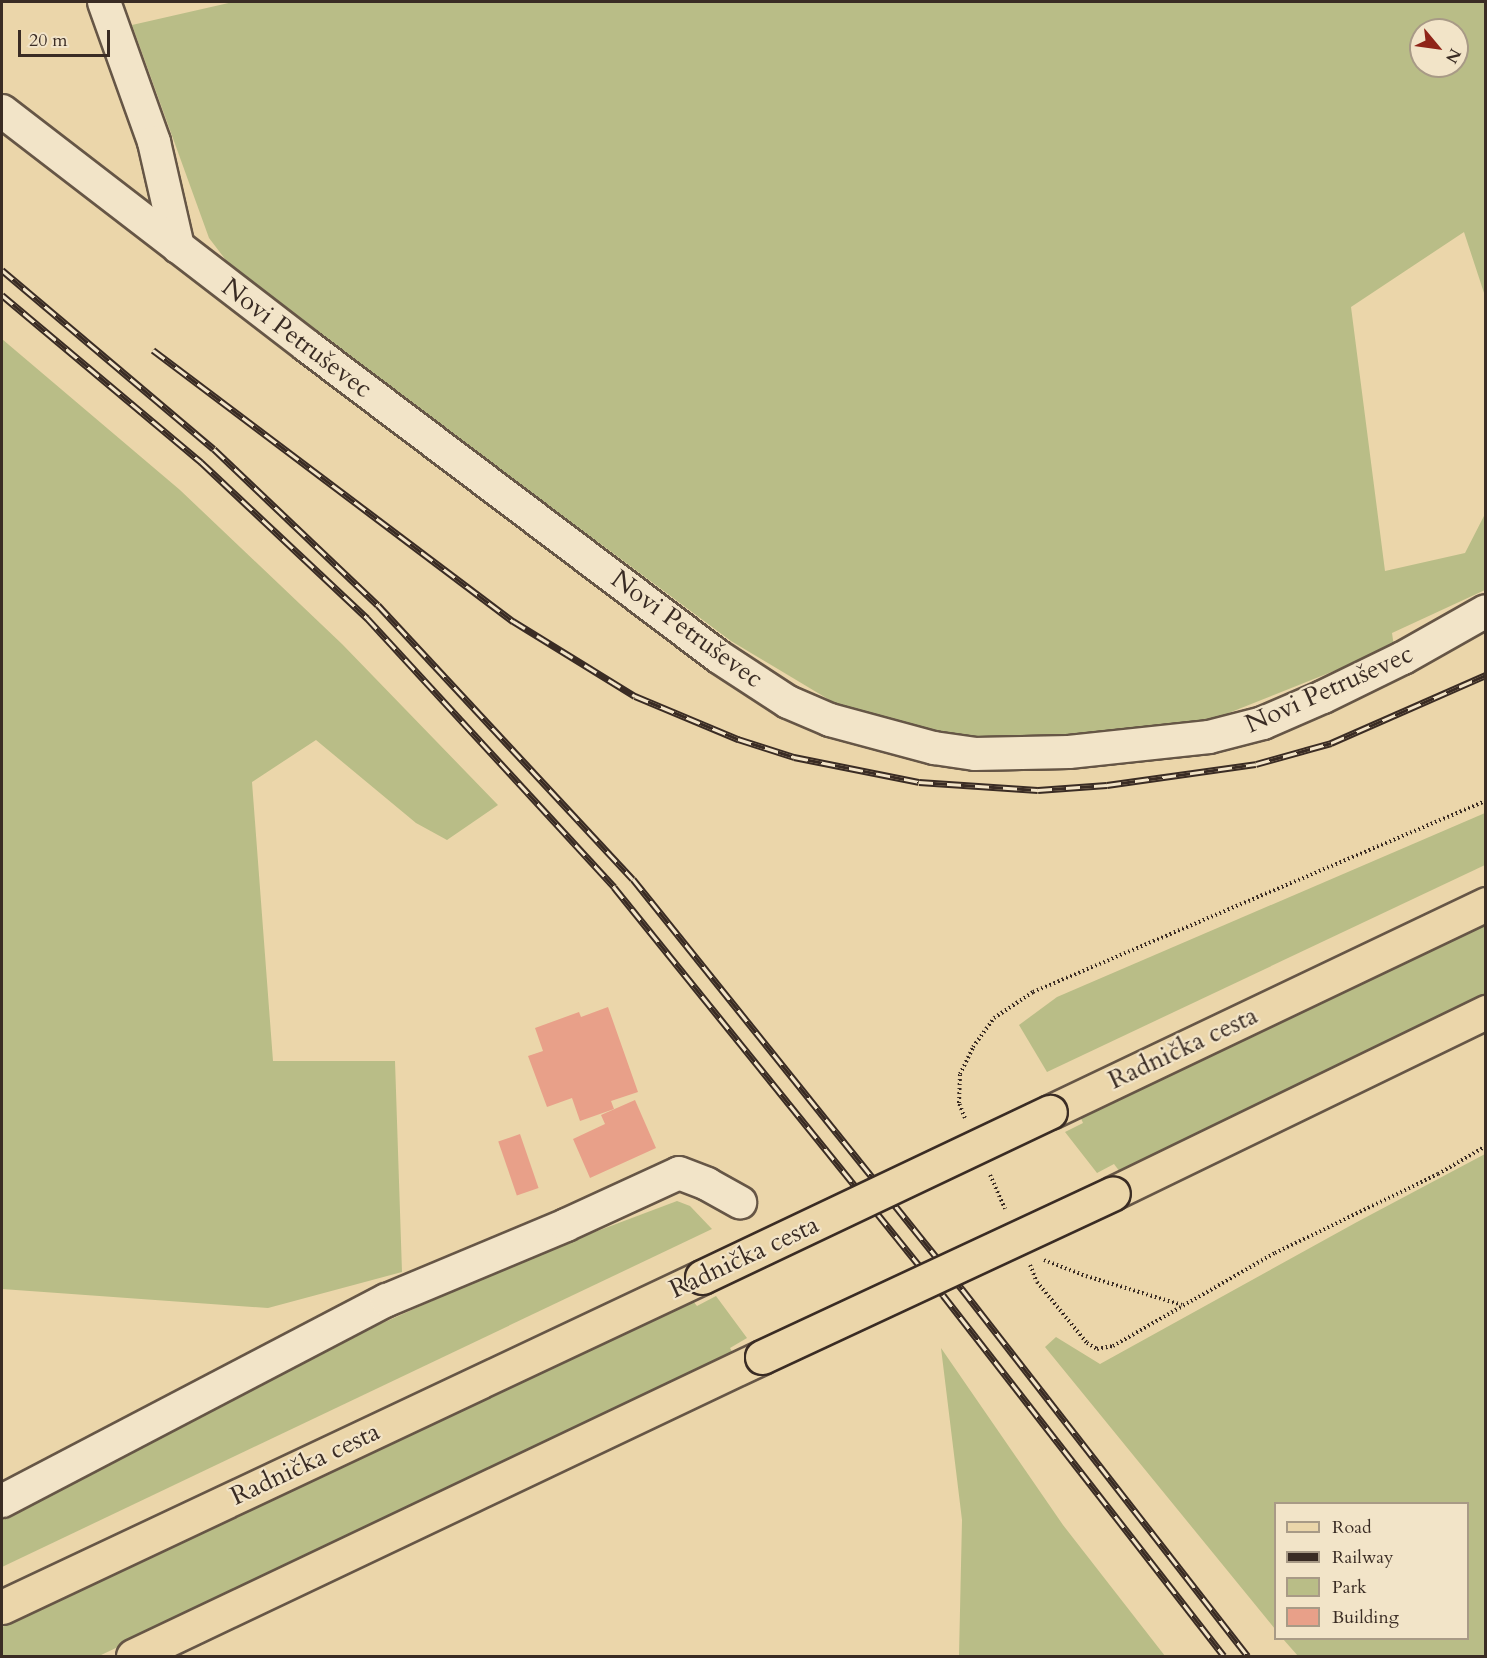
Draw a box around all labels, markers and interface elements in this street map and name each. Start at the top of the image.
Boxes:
scale bar [21,18,112,56]
north arrow [1409,18,1469,78]
text: 20 m [29,28,68,53]
text: N [1440,44,1466,67]
street label: Novi Petruševec [216,271,378,405]
street label: Novi Petruševec [605,563,769,695]
street label: Novi Petruševec [1240,638,1418,740]
street label: Radnička cesta [1103,1000,1263,1096]
street label: Radnička cesta [664,1209,824,1305]
street label: Radnička cesta [225,1416,385,1512]
legend [1274,1502,1469,1640]
text: Road [1332,1515,1372,1540]
text: Railway [1332,1545,1394,1570]
text: Park [1332,1575,1367,1600]
text: Building [1332,1605,1399,1630]

